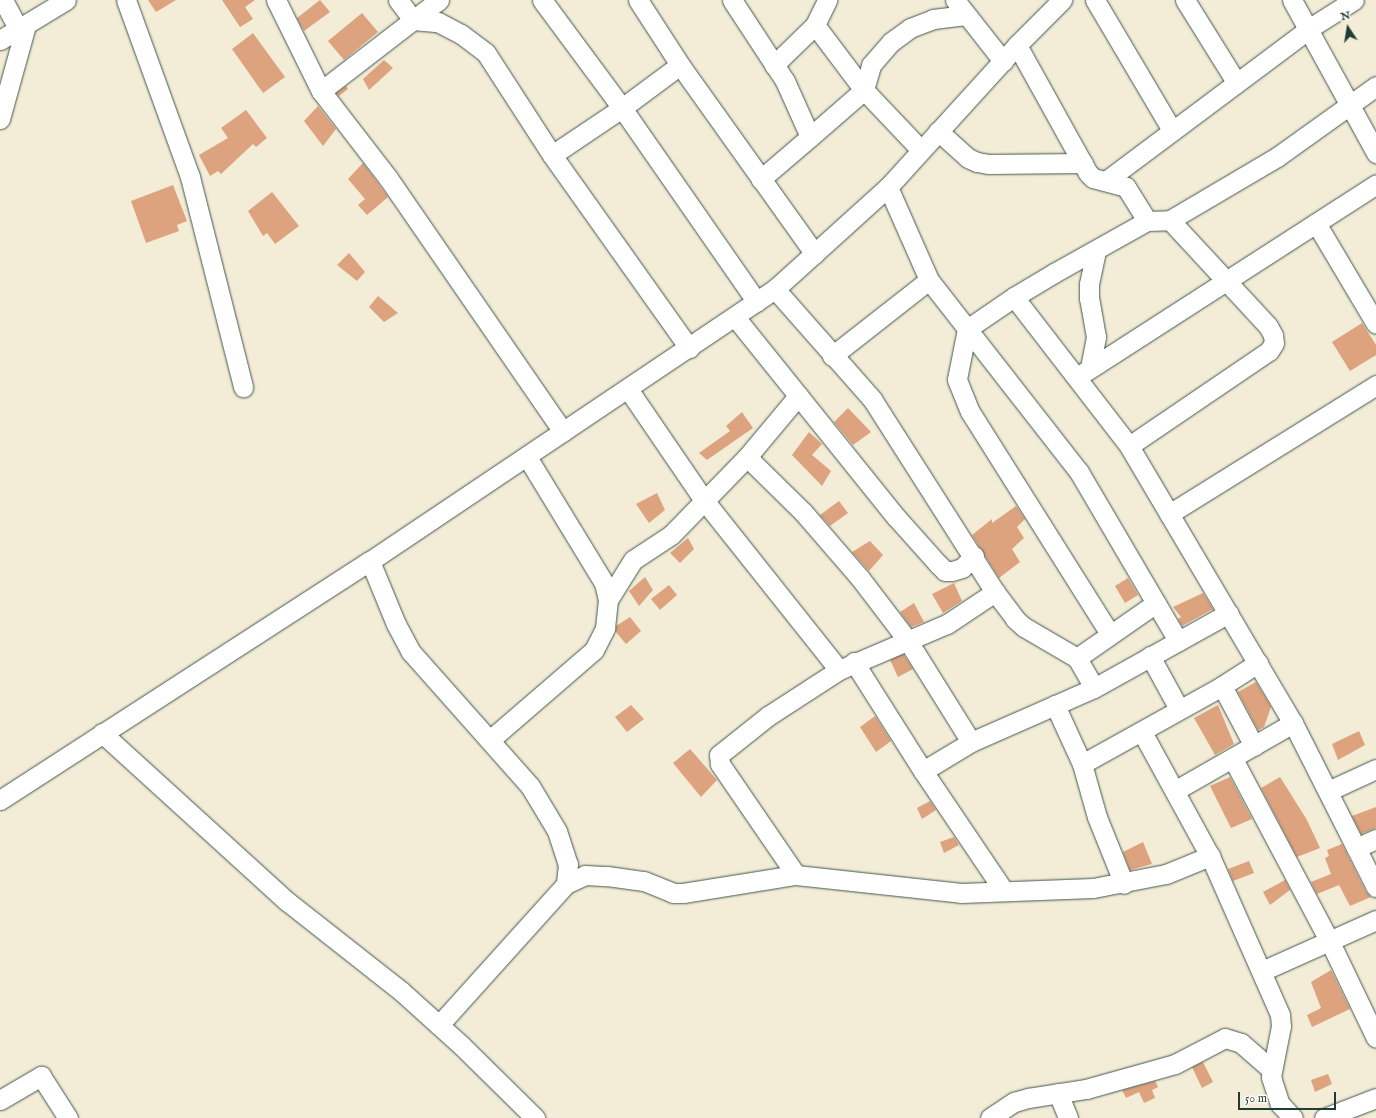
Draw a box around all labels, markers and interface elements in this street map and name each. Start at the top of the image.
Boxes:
north arrow [1328,8,1368,48]
text: N [1339,8,1352,24]
scale bar [1240,1084,1338,1110]
text: 50 m [1245,1091,1267,1106]

